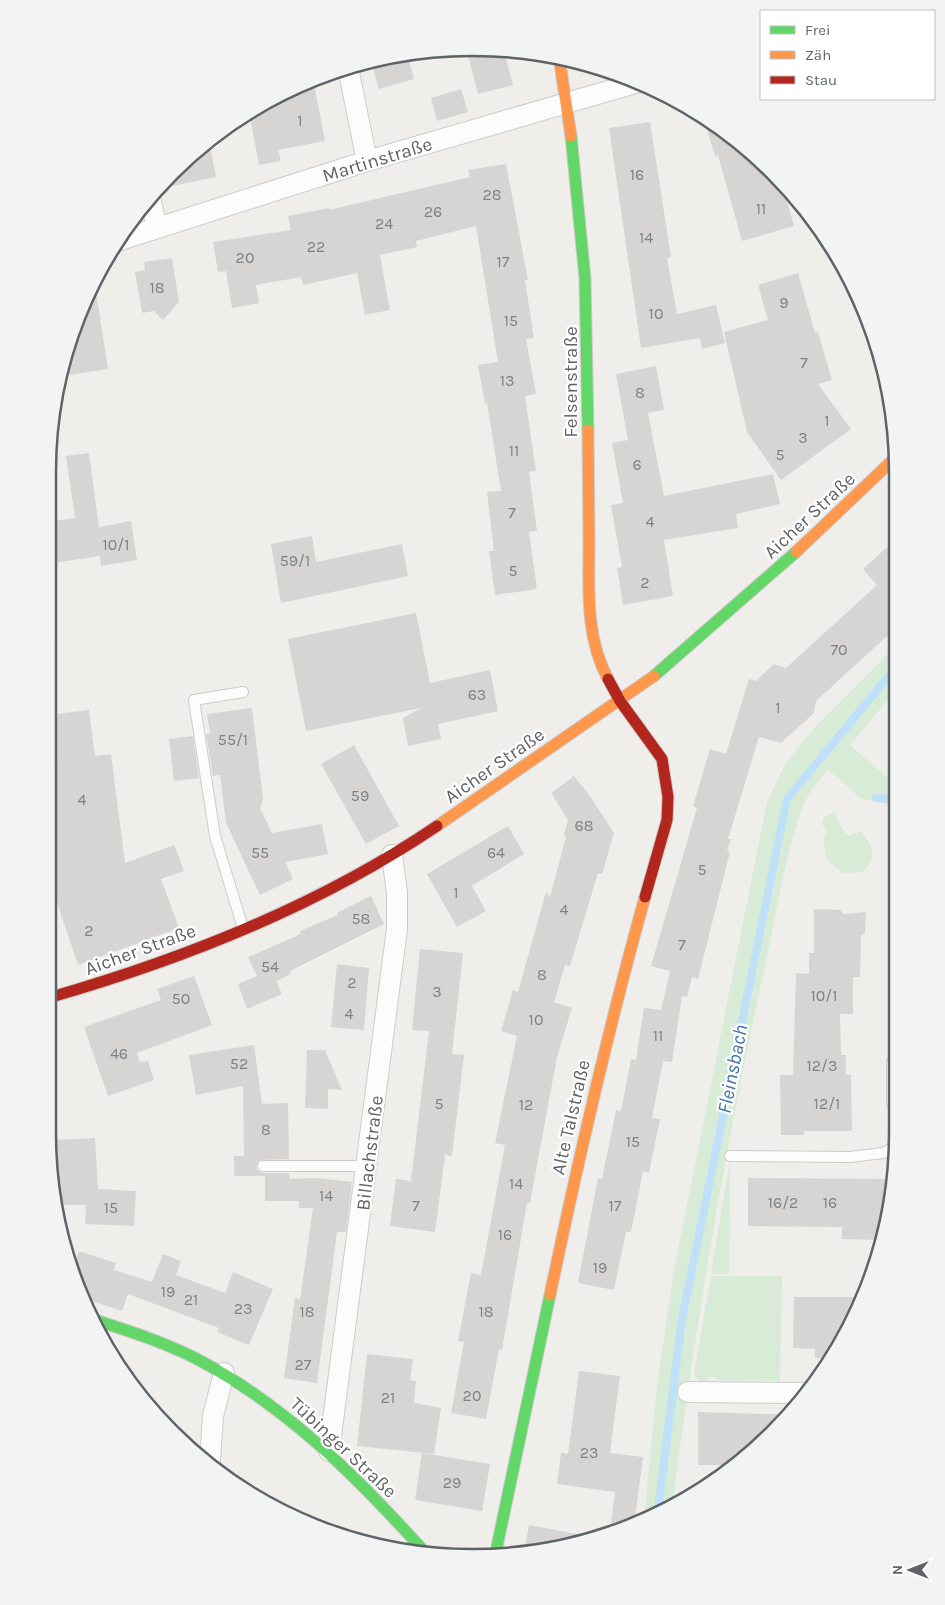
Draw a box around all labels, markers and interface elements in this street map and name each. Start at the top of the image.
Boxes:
legend [760,10,935,100]
text: Frei [805,21,830,39]
text: Zäh [805,46,831,64]
text: Stau [805,71,837,89]
house number: 1 [297,111,303,130]
street label: Martinstraße [320,133,435,187]
house number: 16 [630,165,644,184]
house number: 28 [482,185,502,204]
house number: 11 [756,199,766,218]
house number: 26 [424,202,442,221]
house number: 24 [375,214,393,233]
house number: 14 [639,228,653,247]
house number: 22 [307,237,325,256]
house number: 20 [236,248,254,267]
house number: 17 [497,252,510,271]
house number: 18 [149,278,165,297]
house number: 9 [779,293,789,312]
house number: 10 [649,304,663,323]
house number: 15 [504,311,518,330]
street label: Felsenstraße [560,326,582,438]
house number: 7 [800,353,808,372]
house number: 13 [500,371,514,390]
house number: 8 [635,383,645,402]
house number: 1 [824,411,830,430]
house number: 3 [798,428,808,447]
house number: 11 [509,441,519,460]
house number: 5 [775,445,785,464]
house number: 6 [632,455,642,474]
street label: Aicher Straße [760,468,860,563]
house number: 7 [508,503,516,522]
house number: 4 [646,512,655,531]
house number: 10/1 [103,535,129,554]
house number: 59/1 [280,551,310,570]
house number: 5 [508,561,518,580]
house number: 2 [640,573,650,592]
house number: 70 [830,640,848,659]
house number: 63 [468,685,486,704]
house number: 1 [775,698,781,717]
street label: Aicher Straße [441,723,549,808]
house number: 55/1 [218,730,248,749]
house number: 59 [351,786,369,805]
house number: 4 [78,790,87,809]
house number: 68 [575,816,594,835]
house number: 55 [251,843,269,862]
house number: 64 [487,843,505,862]
house number: 5 [697,860,707,879]
house number: 1 [453,883,459,902]
house number: 4 [560,900,569,919]
house number: 58 [352,909,370,928]
street label: Aicher Straße [82,920,199,980]
house number: 2 [84,921,94,940]
house number: 7 [678,935,686,954]
house number: 54 [261,957,279,976]
house number: 8 [537,965,547,984]
house number: 2 [347,973,357,992]
house number: 3 [432,982,442,1001]
house number: 10/1 [811,986,837,1005]
house number: 50 [172,989,190,1008]
house number: 4 [345,1004,354,1023]
house number: 10 [529,1010,543,1029]
water label: Fleinsbach [713,1023,752,1116]
house number: 11 [653,1026,663,1045]
house number: 46 [110,1044,128,1063]
house number: 52 [230,1054,248,1073]
house number: 12/3 [807,1056,837,1075]
street label: Alte Talstraße [547,1058,595,1177]
street label: Billachstraße [352,1094,388,1212]
house number: 5 [434,1094,444,1113]
house number: 12/1 [814,1094,840,1113]
house number: 12 [519,1095,533,1114]
house number: 8 [261,1120,271,1139]
house number: 15 [626,1132,640,1151]
house number: 14 [509,1174,523,1193]
house number: 14 [319,1186,333,1205]
house number: 16/2 [768,1193,798,1212]
house number: 16 [823,1193,837,1212]
house number: 7 [412,1196,420,1215]
house number: 17 [609,1196,622,1215]
house number: 15 [104,1198,118,1217]
house number: 16 [498,1225,512,1244]
house number: 19 [593,1258,607,1277]
house number: 19 [161,1282,175,1301]
house number: 21 [184,1290,198,1309]
house number: 23 [234,1299,252,1318]
house number: 18 [299,1302,315,1321]
house number: 18 [478,1302,494,1321]
house number: 27 [295,1355,312,1374]
house number: 20 [463,1386,481,1405]
house number: 21 [381,1388,395,1407]
street label: Tübinger Straße [286,1393,401,1503]
house number: 23 [580,1443,598,1462]
house number: 29 [443,1473,461,1492]
north arrow [885,1545,935,1595]
text: N [889,1565,906,1575]

